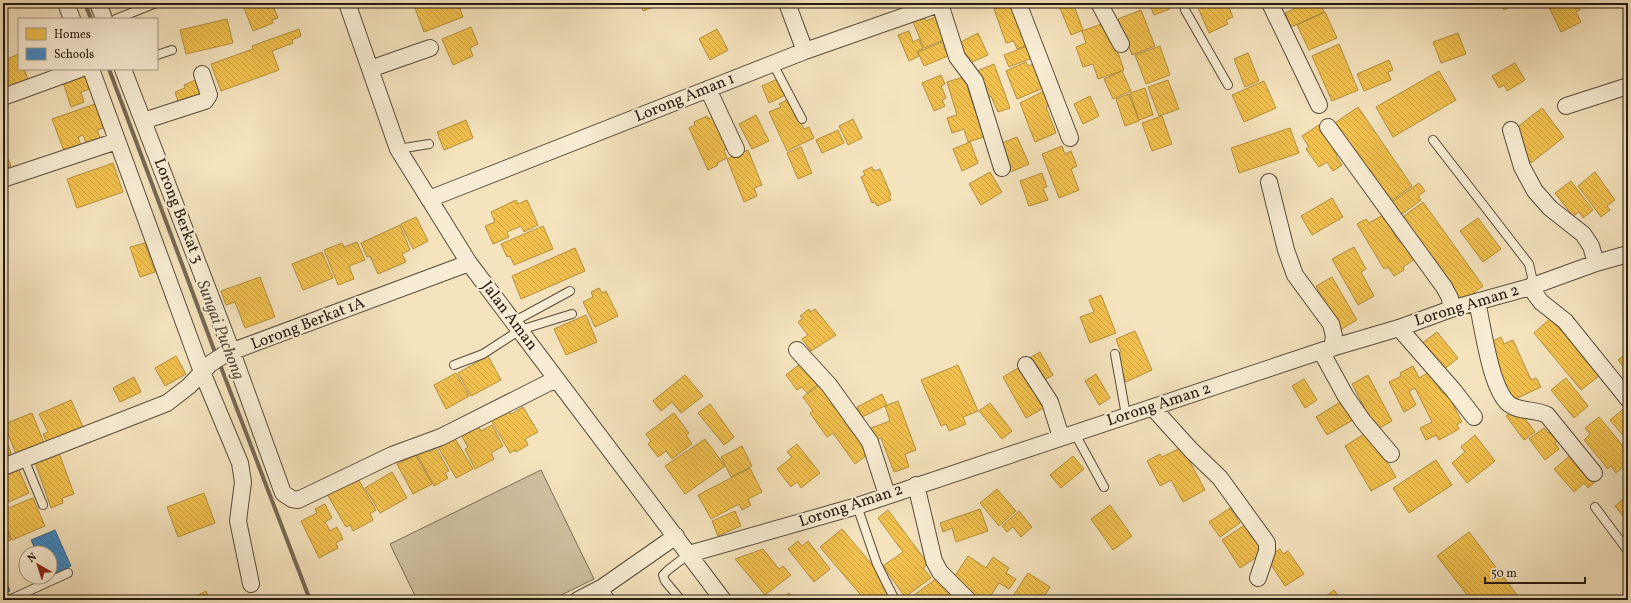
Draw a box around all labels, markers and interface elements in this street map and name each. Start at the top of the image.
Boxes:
legend [18,18,158,70]
text: Homes [54,27,91,43]
text: Schools [54,47,94,63]
street label: Lorong Aman 1 [632,68,738,128]
street label: Lorong Berkat 3 [148,155,208,267]
water label: Sungai Puchong [190,277,250,384]
street label: Jalan Aman [476,277,542,355]
street label: Lorong Aman 2 [1412,280,1522,332]
street label: Lorong Berkat 1A [248,292,368,356]
street label: Lorong Aman 2 [1104,378,1214,432]
street label: Lorong Aman 2 [796,479,906,533]
north arrow [18,545,58,585]
text: N [25,550,40,567]
scale bar [1485,559,1585,585]
text: 50 m [1491,566,1517,582]

